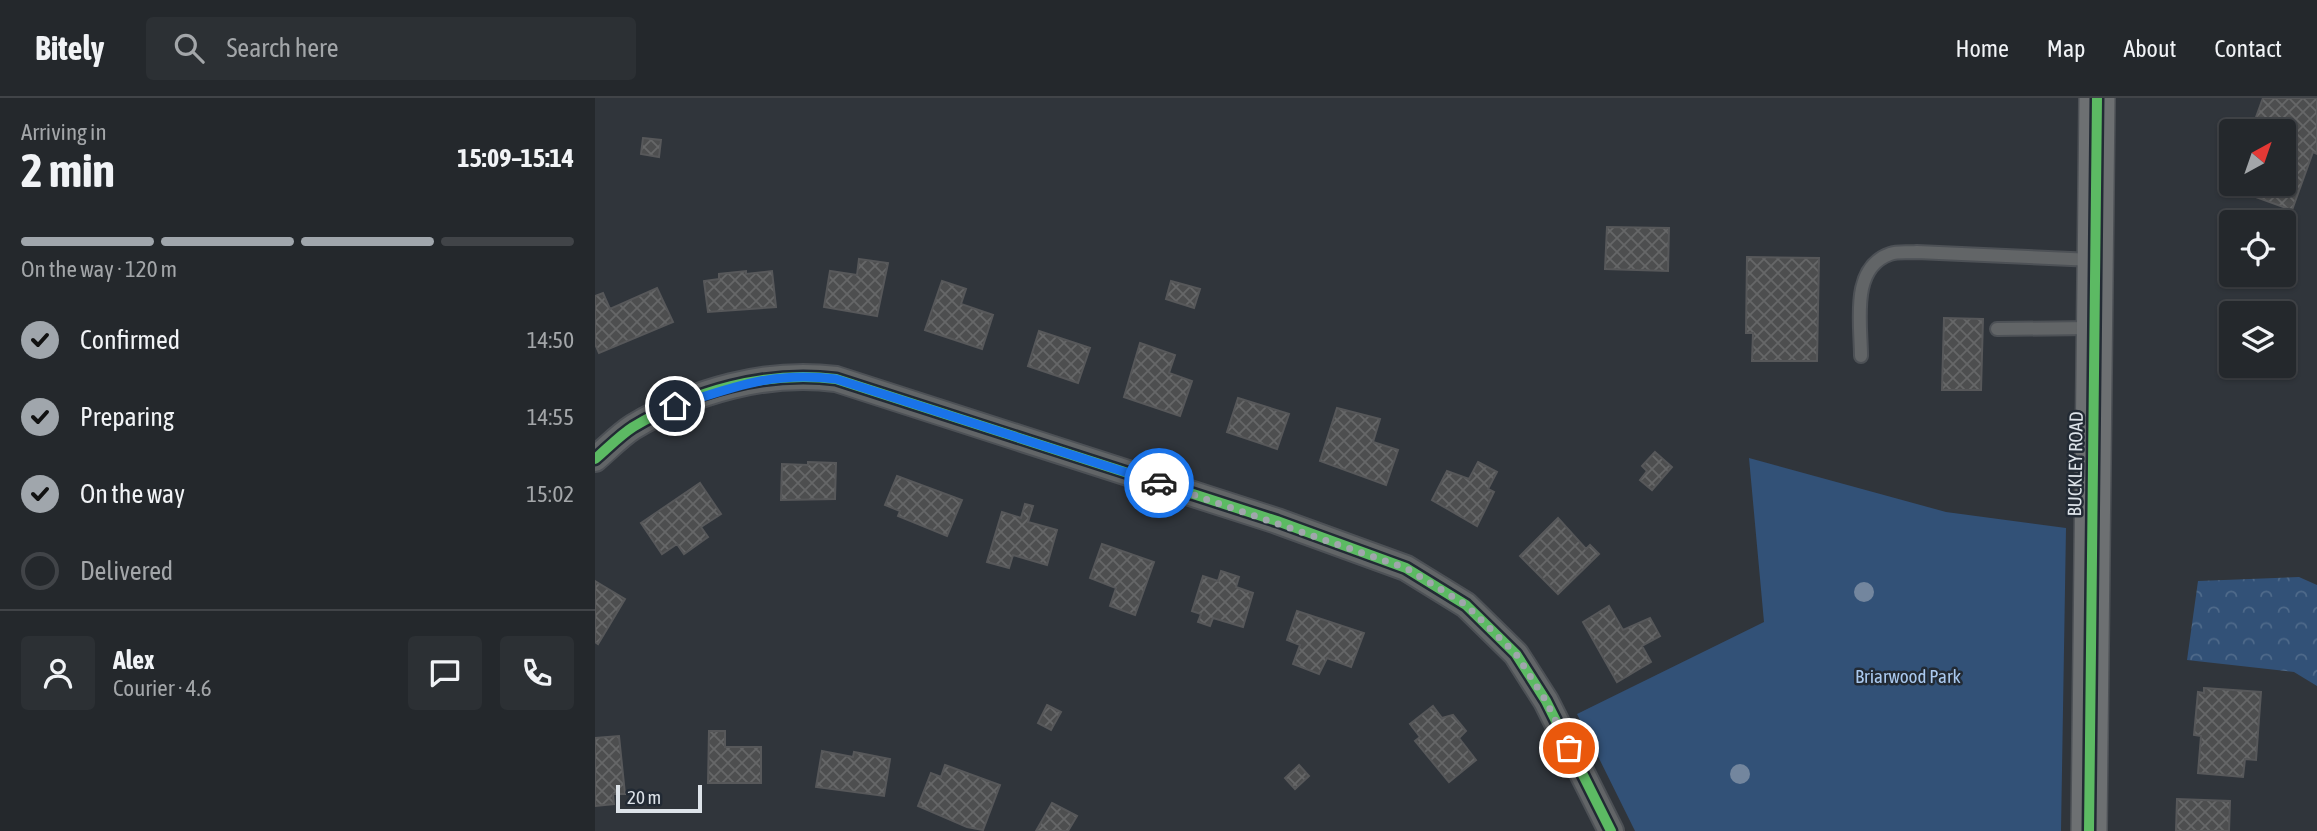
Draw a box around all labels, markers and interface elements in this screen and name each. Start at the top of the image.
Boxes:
search box [146,17,636,80]
text: Bitely [35,29,104,67]
icon: search [170,29,208,67]
text: Search here [226,33,339,63]
text: Home [1955,35,2009,62]
text: Map [2047,35,2085,62]
text: About [2123,35,2176,62]
text: Contact [2214,35,2282,62]
text: Arriving in [21,119,107,145]
north arrow [2219,119,2296,196]
map controls [2219,119,2296,378]
text: 15:09–15:14 [457,143,574,173]
text: 2 min [21,144,115,197]
button: locate [2219,210,2296,287]
text: On the way · 120 m [21,256,177,282]
button: layers [2219,301,2296,378]
icon: check [21,321,59,359]
text: Confirmed [80,325,180,355]
text: 14:50 [527,327,574,353]
pin [645,376,705,436]
icon: home [656,387,694,425]
icon: check [21,398,59,436]
text: Preparing [80,402,174,432]
text: 14:55 [527,404,574,430]
street label: BUCKLEY ROAD [2063,411,2087,517]
courier [1124,448,1194,518]
icon: car [1140,464,1178,502]
icon: check [21,475,59,513]
text: On the way [80,479,185,509]
text: 15:02 [526,481,574,507]
text: Delivered [80,556,173,586]
button: person [21,636,95,710]
button: chat [408,636,482,710]
button: phone [500,636,574,710]
text: Alex [113,645,154,675]
park label: Briarwood Park [1855,665,1962,687]
text: Courier · 4.6 [113,675,212,701]
pin [1539,718,1599,778]
icon: bag [1550,729,1588,767]
scale bar [616,782,702,814]
text: 20 m [627,786,661,808]

